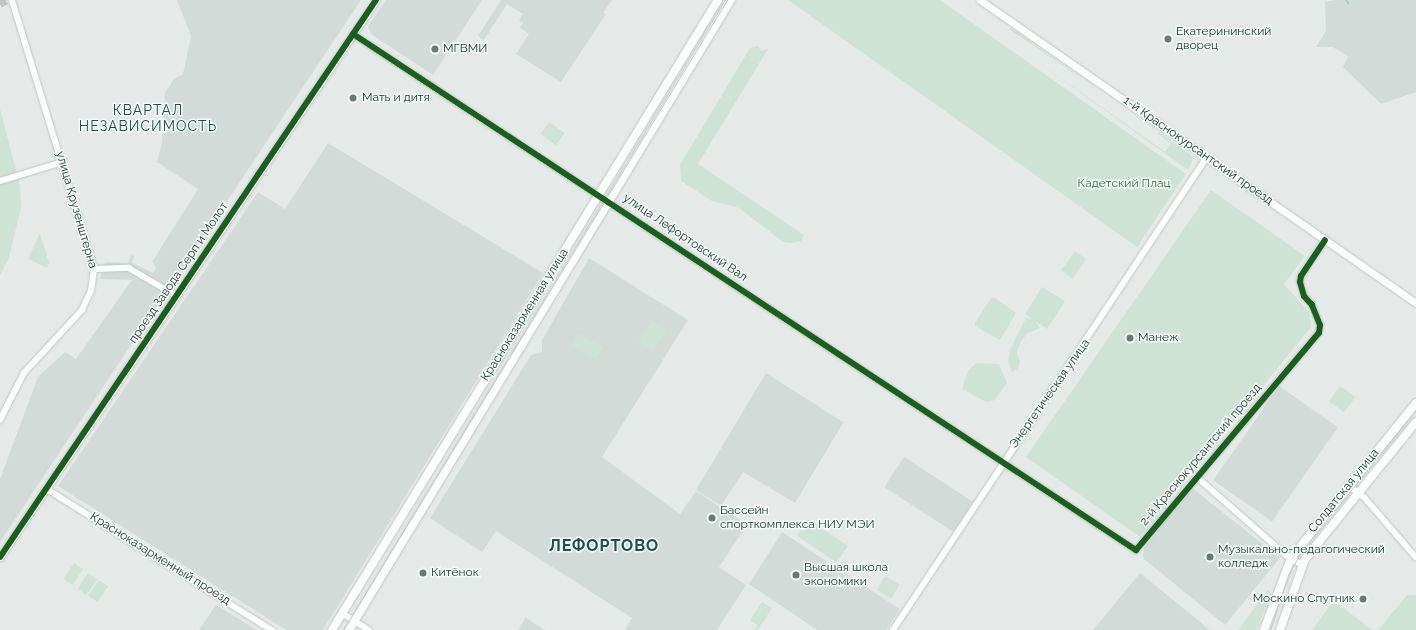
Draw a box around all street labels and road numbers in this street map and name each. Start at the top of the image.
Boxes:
street label: 1-й Краснокурсантский проезд [1120,94,1276,208]
street label: улица Крузенштерна [52,150,100,270]
street label: улица Лефортовский Вал [620,191,750,285]
street label: проезд Завода Серп и Молот [126,200,232,346]
street label: Красноказарменная улица [478,246,572,384]
street label: Энергетическая улица [1007,336,1093,452]
street label: 2-й Краснокурсантский проезд [1137,381,1265,529]
street label: Солдатская улица [1306,446,1382,536]
street label: Красноказарменный проезд [87,510,233,608]

